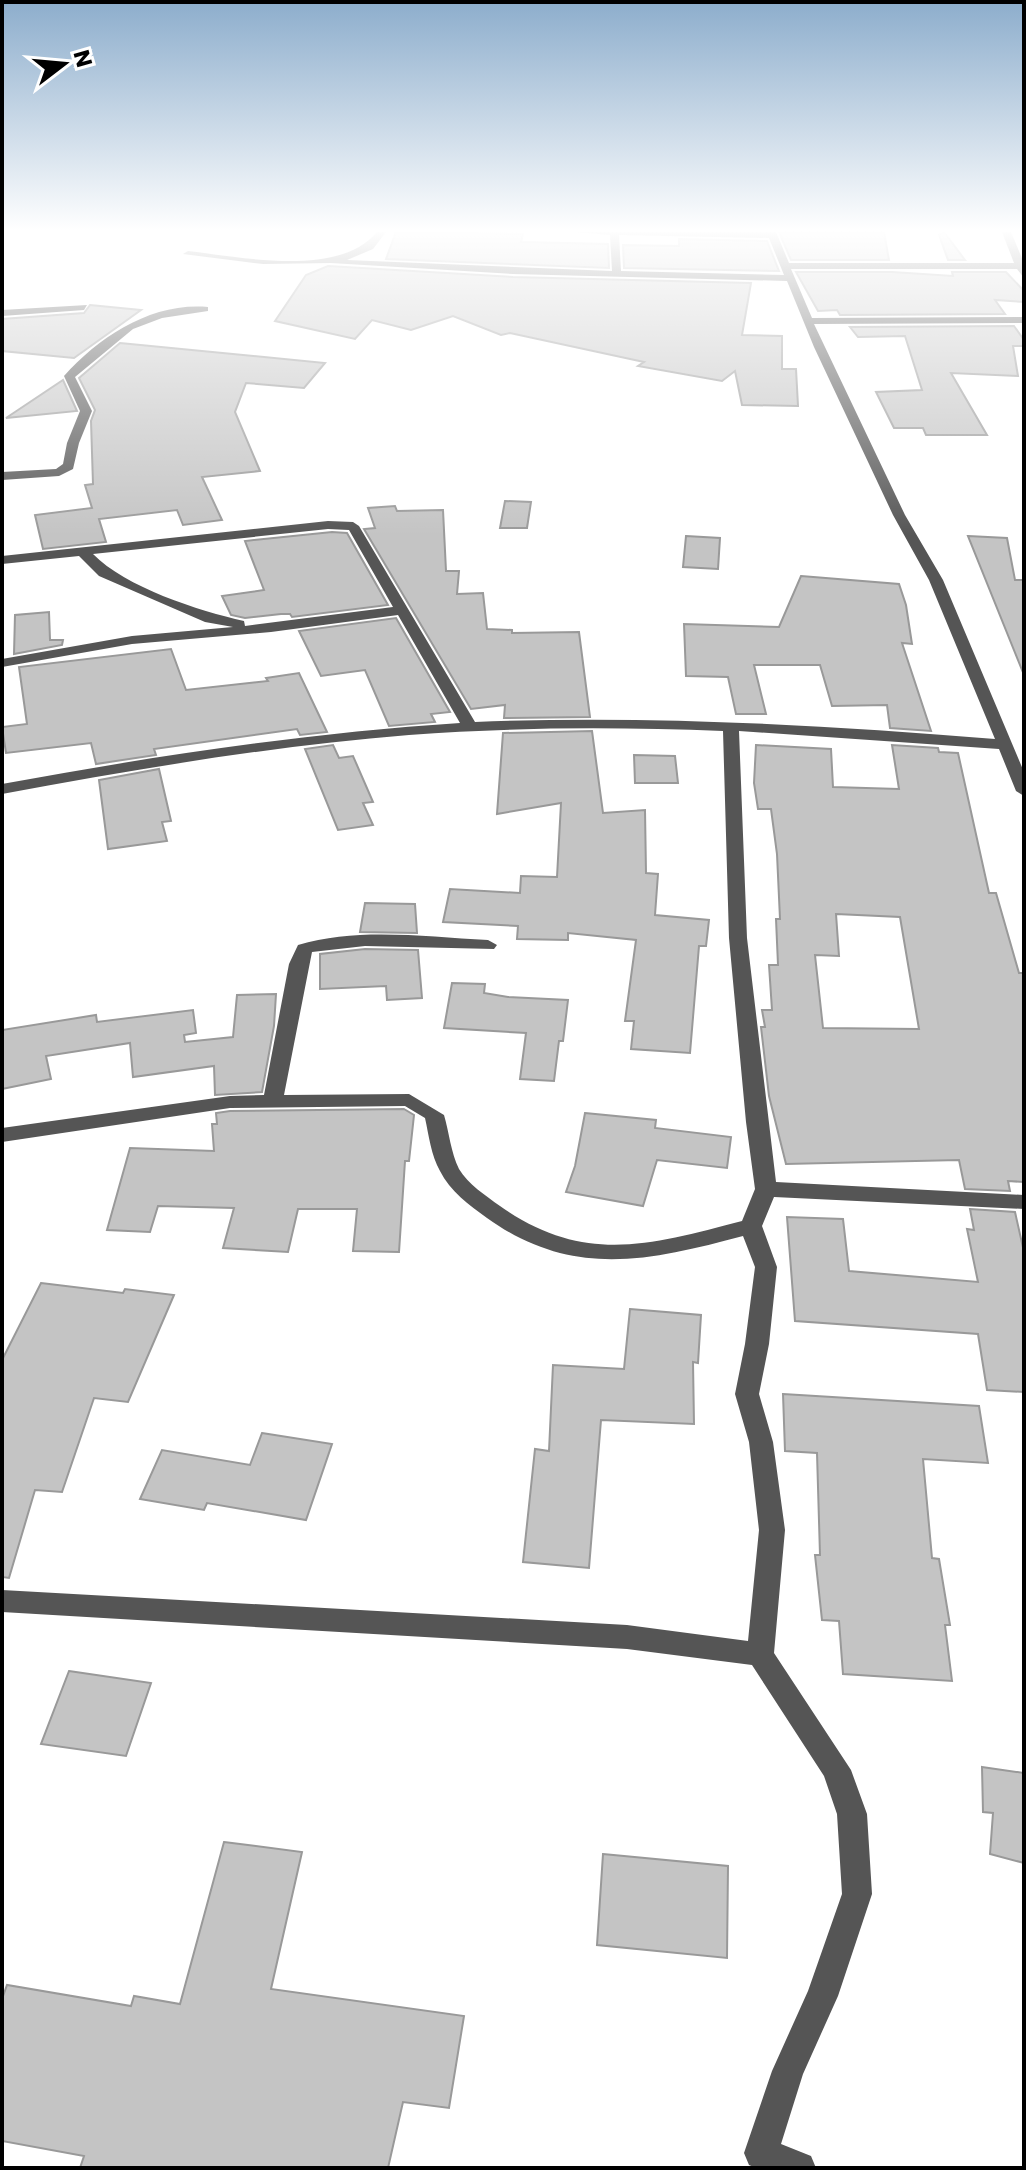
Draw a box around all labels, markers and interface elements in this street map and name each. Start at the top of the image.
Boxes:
north arrow [24,24,104,104]
text: N [66,46,100,71]

